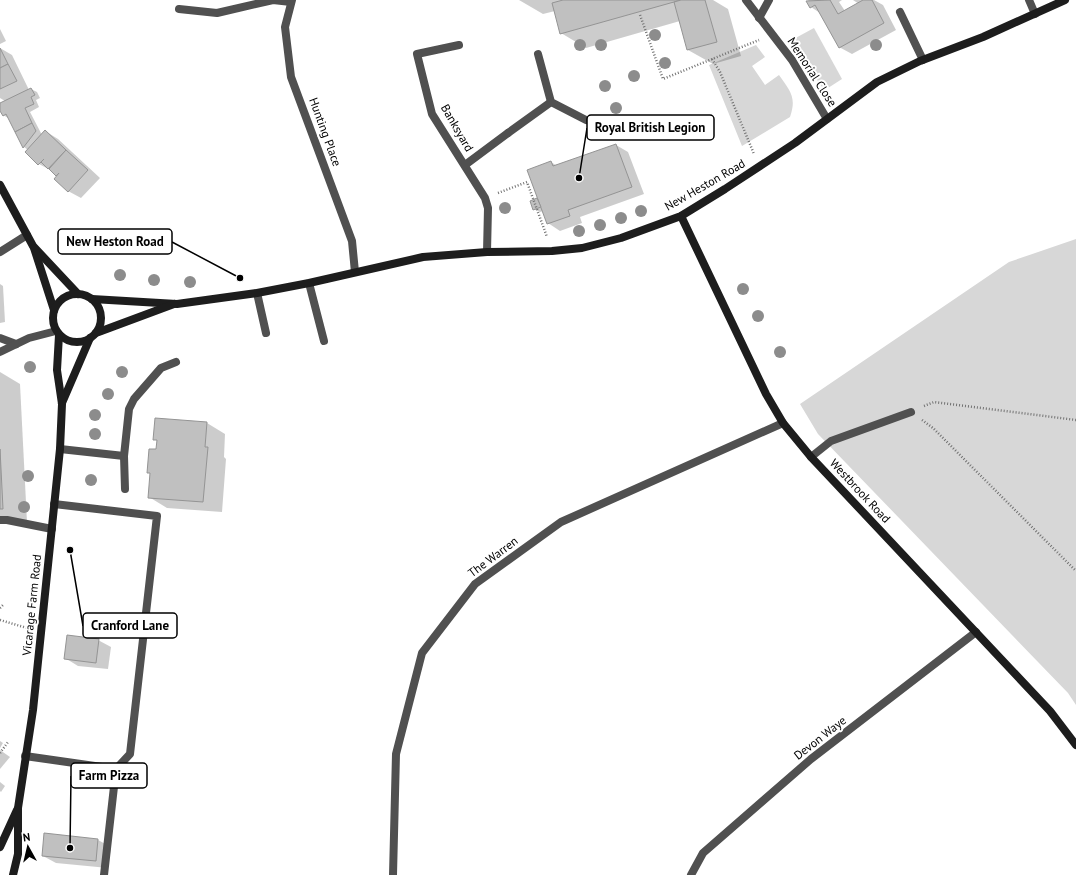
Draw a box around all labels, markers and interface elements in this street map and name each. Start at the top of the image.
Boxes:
street label: Memorial Close [784,34,840,109]
street label: Hunting Place [306,95,345,168]
street label: Banksyard [438,101,477,154]
callout: Royal British Legion [587,115,714,140]
text: Royal British Legion [595,119,705,136]
street label: New Heston Road [662,155,748,214]
callout: New Heston Road [58,229,172,254]
text: New Heston Road [66,233,164,250]
street label: Westbrook Road [827,456,894,526]
street label: The Warren [465,533,521,580]
street label: Vicarage Farm Road [19,554,44,657]
callout: Cranford Lane [83,613,177,638]
text: Cranford Lane [91,617,169,634]
street label: Devon Waye [791,713,849,763]
callout: Farm Pizza [71,763,147,788]
text: Farm Pizza [79,767,139,784]
north arrow [8,827,48,867]
text: N [22,830,31,845]

